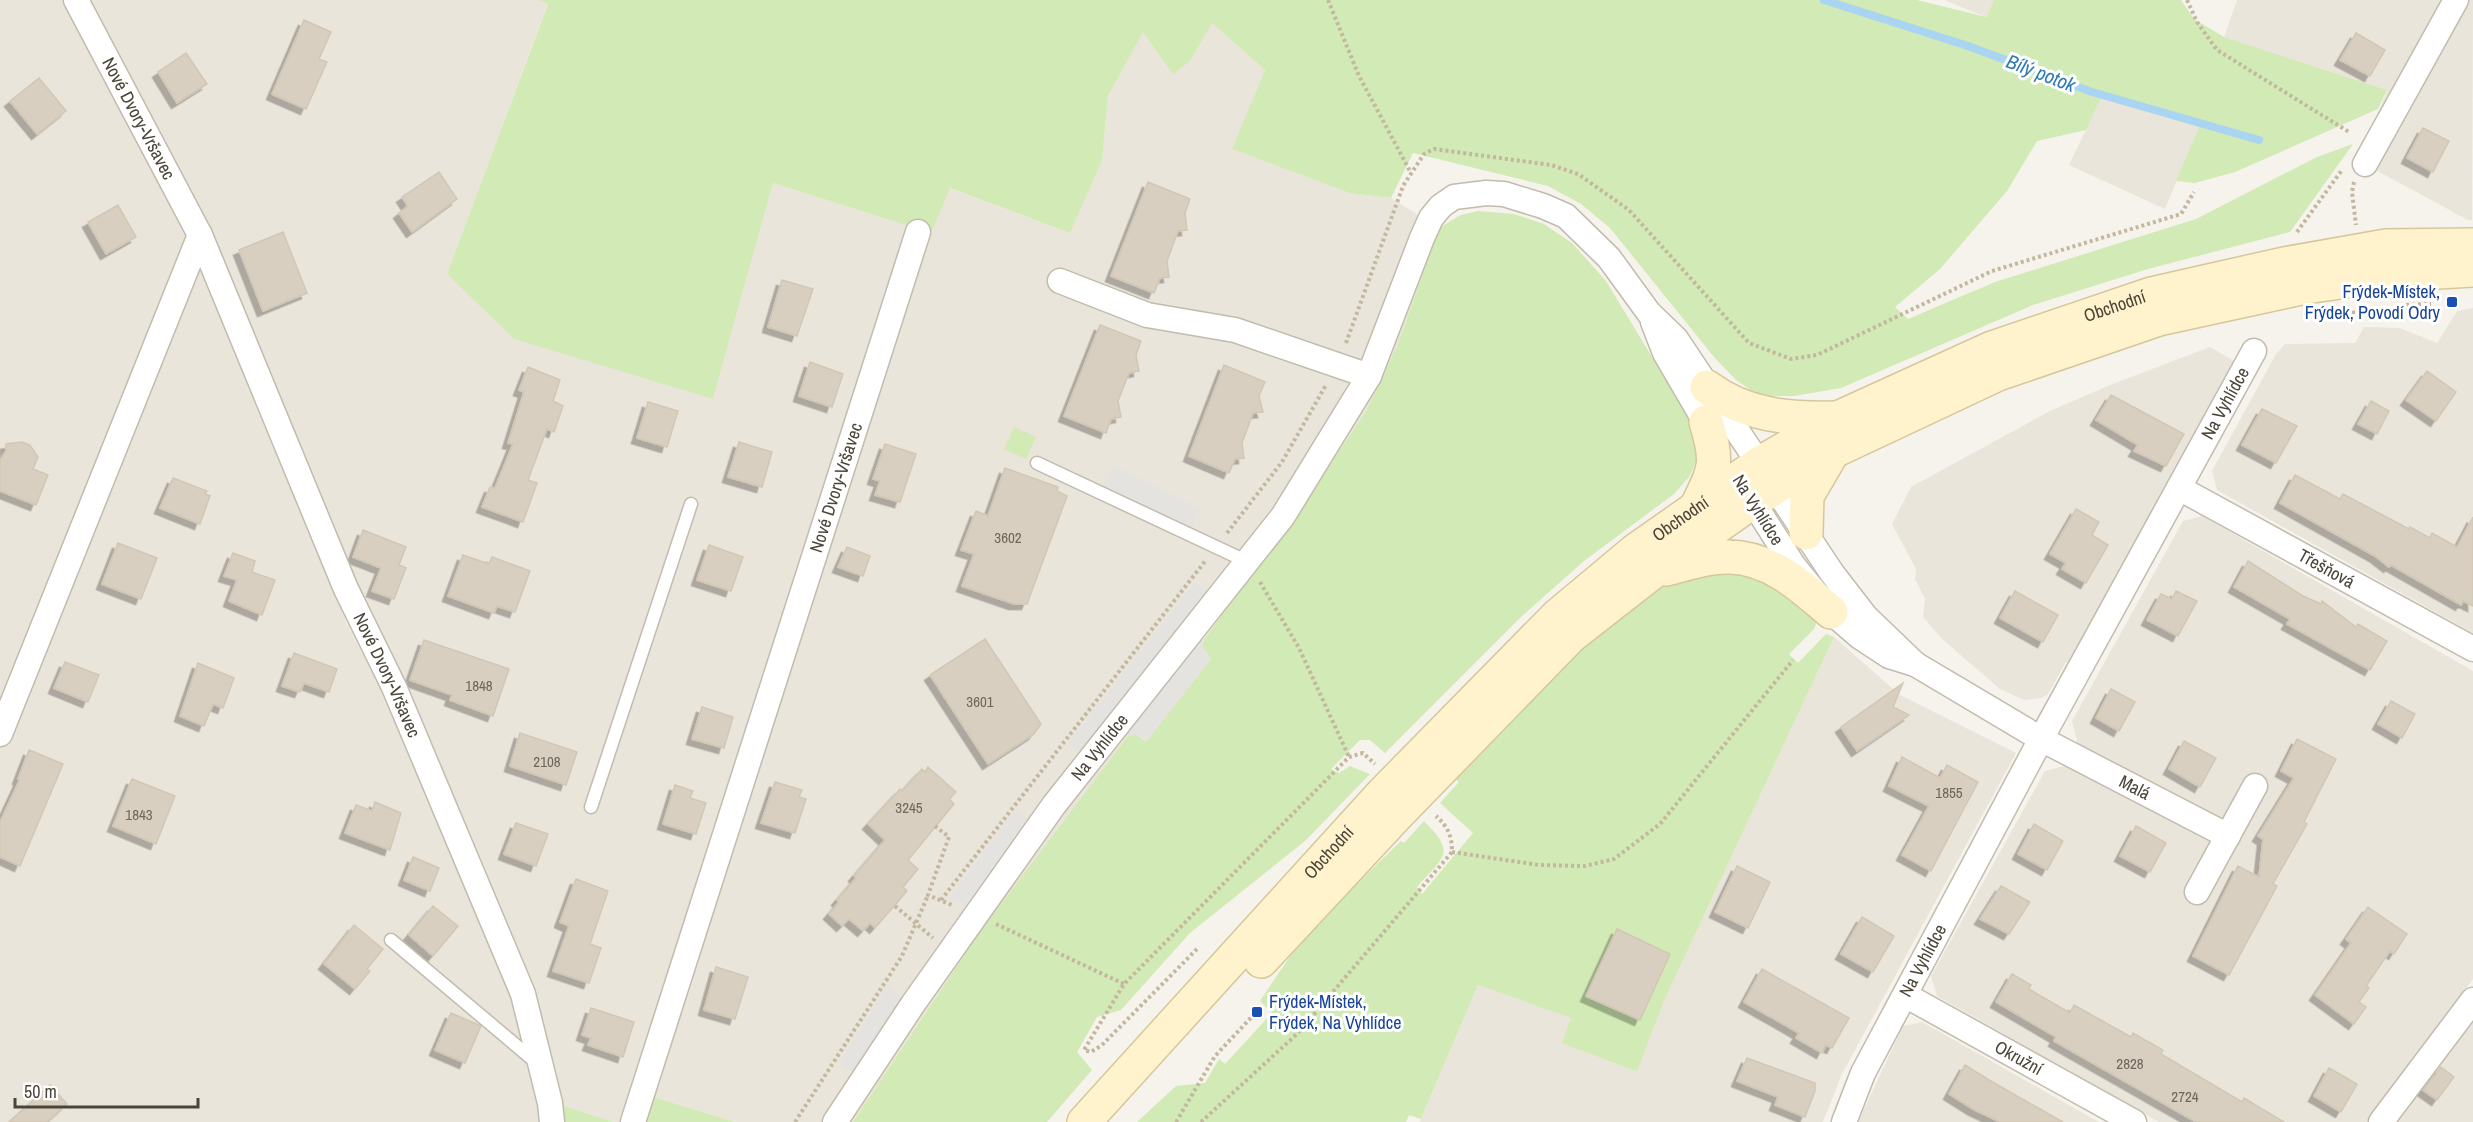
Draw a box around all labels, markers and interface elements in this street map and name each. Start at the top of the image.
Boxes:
water label: Bílý potok [2003,47,2080,98]
street label: Nové Dvory-Vršavec [96,53,182,184]
place label: Frýdek-Místek, Frýdek, Povodí Odry [2305,279,2441,325]
street label: Obchodní [2080,283,2150,328]
marker: Frýdek-Místek, Frýdek, Povodí Odry [2445,295,2459,309]
street label: Na Vyhlídce [2195,362,2255,444]
street label: Nové Dvory-Vršavec [803,420,868,556]
street label: Na Vyhlídce [1727,470,1790,550]
street label: Obchodní [1647,489,1714,547]
house number: 3602 [994,527,1022,548]
street label: Třešňová [2294,543,2359,594]
street label: Nové Dvory-Vršavec [347,608,427,741]
house number: 1848 [465,675,493,696]
house number: 3601 [966,691,994,712]
street label: Na Vyhlídce [1065,708,1134,786]
house number: 2108 [533,751,561,772]
street label: Malá [2115,769,2155,806]
house number: 1855 [1935,782,1963,803]
house number: 3245 [895,797,923,818]
house number: 1843 [125,804,153,825]
street label: Obchodní [1298,819,1360,884]
street label: Na Vyhlídce [1893,920,1952,1001]
place label: Frýdek-Místek, Frýdek, Na Vyhlídce [1269,989,1401,1035]
marker: Frýdek-Místek, Frýdek, Na Vyhlídce [1250,1005,1264,1019]
street label: Okružní [1990,1034,2048,1082]
house number: 2828 [2116,1053,2144,1074]
scale bar [15,1071,198,1109]
text: 50 m [24,1079,57,1104]
house number: 2724 [2171,1086,2199,1107]

